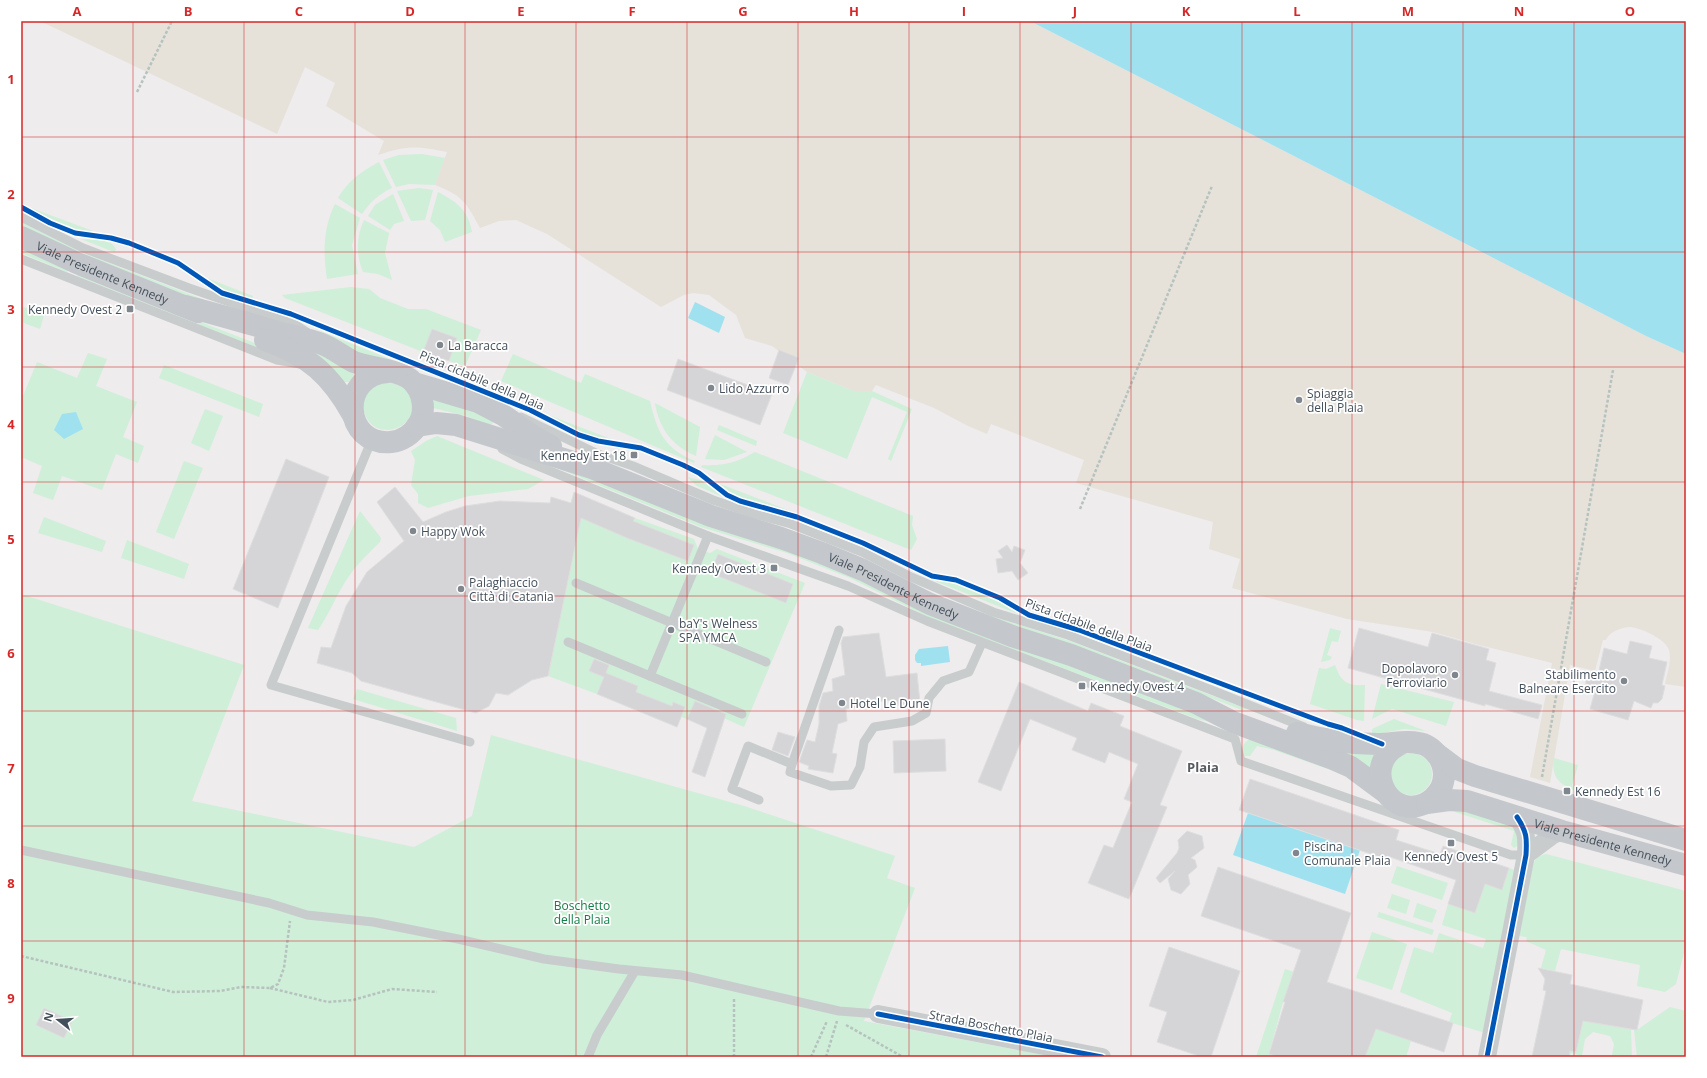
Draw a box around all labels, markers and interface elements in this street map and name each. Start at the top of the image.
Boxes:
text: A [73,2,82,20]
text: B [184,2,193,20]
text: C [295,2,303,20]
text: D [405,2,415,20]
text: E [517,2,525,20]
text: F [628,2,636,20]
text: G [738,2,748,20]
text: H [849,2,859,20]
text: I [962,2,966,20]
text: J [1072,2,1077,20]
text: K [1182,2,1191,20]
text: L [1293,2,1301,20]
text: M [1402,2,1414,20]
text: N [1514,2,1524,20]
text: O [1625,2,1635,20]
text: 1 [7,70,15,88]
text: 2 [7,185,15,203]
street label: Viale Presidente Kennedy [34,237,172,308]
text: 3 [7,300,15,318]
place label: Kennedy Ovest 2 [28,301,122,318]
marker: Kennedy Ovest 2 [125,304,135,314]
place label: La Baracca [448,337,508,354]
marker: La Baracca [435,340,445,350]
street label: Pista ciclabile della Plaia [417,346,547,414]
place label: Lido Azzurro [719,380,789,397]
marker: Lido Azzurro [706,383,716,393]
place label: Spiaggia della Plaia [1307,385,1364,416]
marker: Spiaggia della Plaia [1294,395,1304,405]
text: 4 [7,415,15,433]
place label: Kennedy Est 18 [540,447,626,464]
marker: Kennedy Est 18 [629,450,639,460]
place label: Happy Wok [421,523,486,540]
marker: Happy Wok [408,526,418,536]
text: 5 [7,530,15,548]
street label: Viale Presidente Kennedy [826,548,962,623]
place label: Kennedy Ovest 3 [672,560,766,577]
marker: Kennedy Ovest 3 [769,563,779,573]
place label: Palaghiaccio Città di Catania [469,574,554,605]
marker: Palaghiaccio Città di Catania [456,584,466,594]
street label: Pista ciclabile della Plaia [1023,594,1155,656]
place label: baY's Welness SPA YMCA [679,615,758,646]
marker: baY's Welness SPA YMCA [666,625,676,635]
text: 6 [7,644,15,662]
place label: Dopolavoro Ferroviario [1381,660,1447,691]
place label: Stabilimento Balneare Esercito [1519,666,1616,697]
marker: Dopolavoro Ferroviario [1450,670,1460,680]
marker: Stabilimento Balneare Esercito [1619,676,1629,686]
place label: Kennedy Ovest 4 [1090,678,1184,695]
marker: Kennedy Ovest 4 [1077,681,1087,691]
place label: Hotel Le Dune [850,695,930,712]
marker: Hotel Le Dune [837,698,847,708]
district label: Plaia [1187,758,1219,776]
text: 7 [7,759,15,777]
place label: Kennedy Est 16 [1575,783,1661,800]
marker: Kennedy Est 16 [1562,786,1572,796]
street label: Viale Presidente Kennedy [1532,814,1674,869]
place label: Piscina Comunale Plaia [1304,838,1391,869]
marker: Kennedy Ovest 5 [1446,838,1456,848]
marker: Piscina Comunale Plaia [1291,848,1301,858]
place label: Kennedy Ovest 5 [1404,848,1498,865]
text: 8 [7,874,15,892]
park label: Boschetto della Plaia [554,897,610,928]
text: 9 [7,989,15,1007]
north arrow [38,1000,78,1040]
street label: Strada Boschetto Plaia [928,1006,1054,1046]
text: N [39,1010,56,1023]

